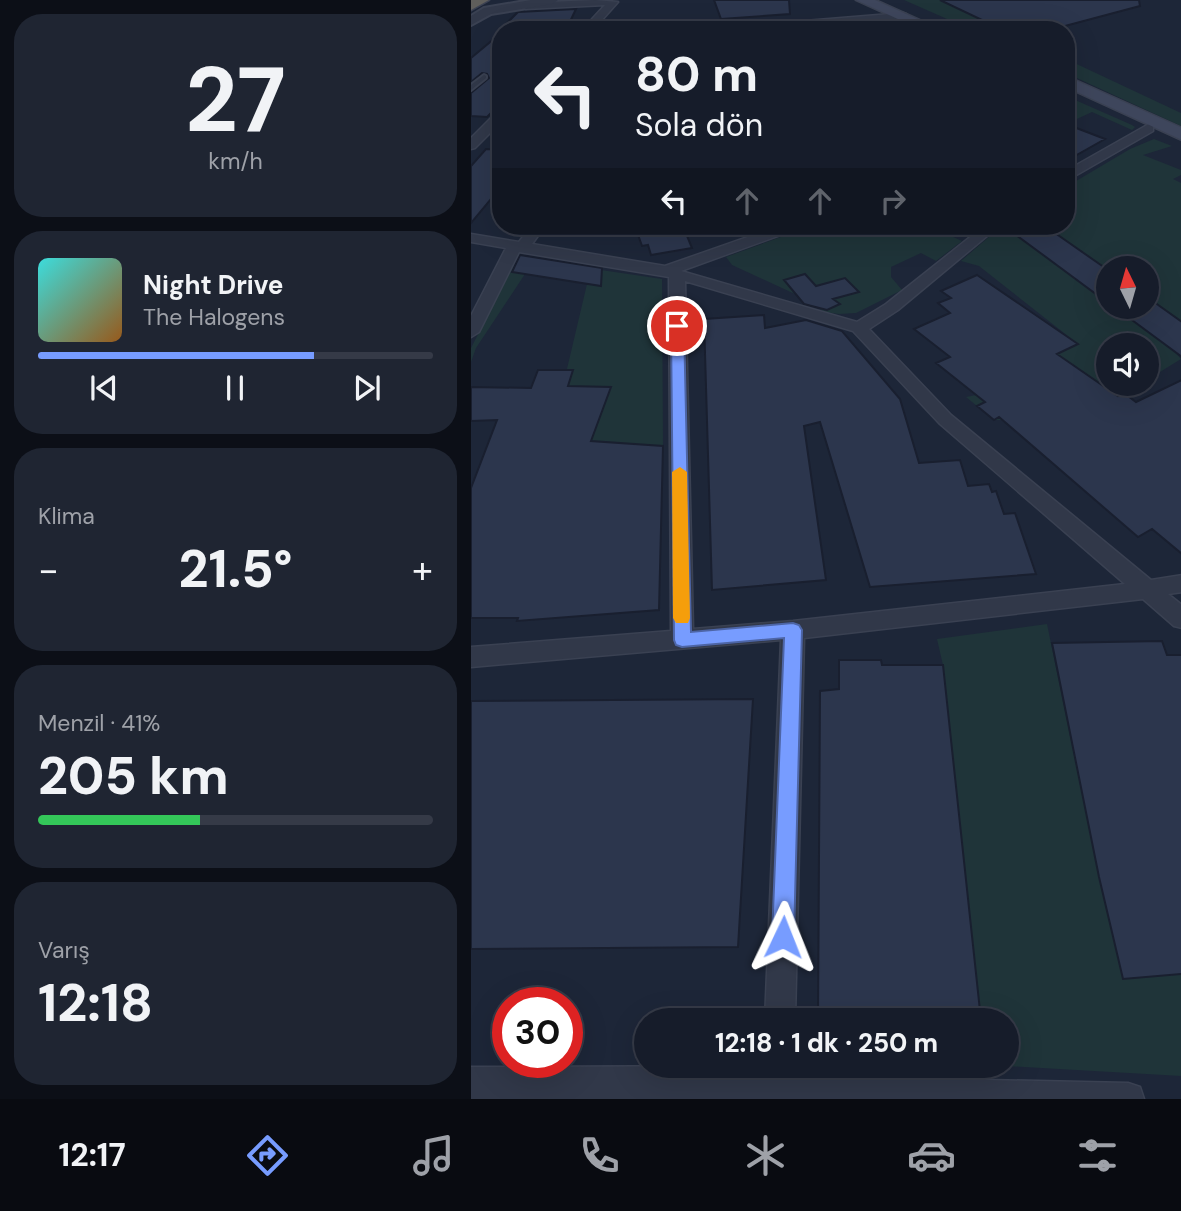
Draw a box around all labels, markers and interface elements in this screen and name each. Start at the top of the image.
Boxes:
text: 27 [185,41,286,159]
text: 80 m [635,42,758,106]
icon: left [520,49,611,140]
text: Sola dön [635,104,763,146]
text: km/h [208,146,263,176]
icon: left [655,182,693,220]
icon: ahead [728,182,766,220]
icon: ahead [801,182,839,220]
icon: right [874,182,912,220]
north arrow [1096,256,1159,318]
map controls [1096,256,1159,396]
text: Night Drive [143,268,284,302]
pin [647,296,707,356]
text: The Halogens [143,302,285,332]
icon: arrive [658,307,696,345]
button: sound [1096,333,1159,396]
icon: previous [85,369,123,407]
icon: pause [216,369,254,407]
icon: next [348,369,386,407]
text: Klima [38,501,95,531]
text: 21.5° [178,535,293,603]
text: − [38,545,59,595]
text: + [412,545,433,595]
text: Menzil · 41% [38,708,160,738]
text: 205 km [38,742,229,810]
position arrow [746,900,820,974]
text: Varış [38,935,90,965]
text: 12:18 [38,969,153,1037]
speed limit sign: 30 [492,987,583,1078]
text: 12:18 · 1 dk · 250 m [715,1026,938,1060]
icon: directions [243,1131,292,1180]
icon: music [409,1131,458,1180]
icon: phone [575,1131,624,1180]
icon: climate [741,1131,790,1180]
icon: car [907,1131,956,1180]
icon: filters [1073,1131,1122,1180]
text: 12:17 [59,1134,126,1176]

